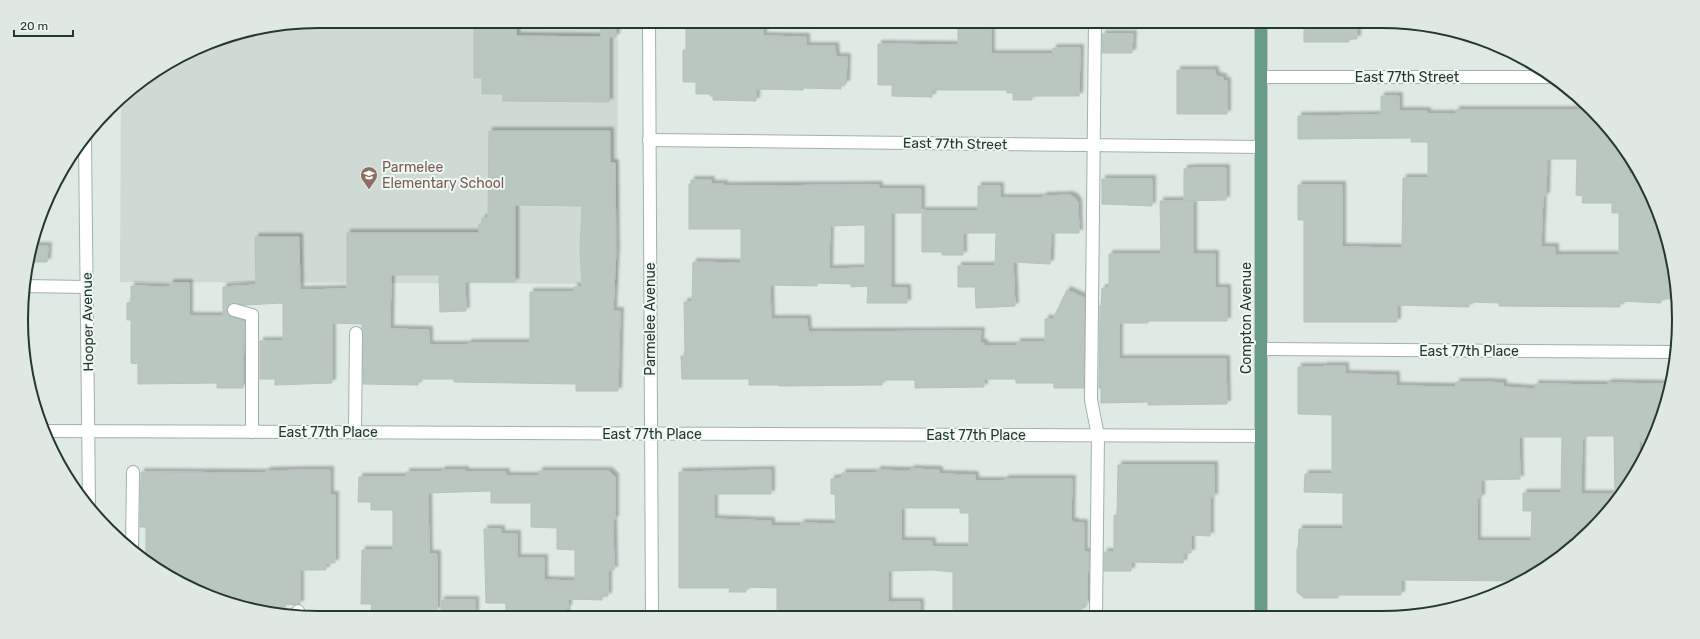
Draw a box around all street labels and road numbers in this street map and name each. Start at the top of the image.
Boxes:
street label: East 77th Street [1355,69,1460,86]
street label: East 77th Street [903,135,1008,153]
street label: Parmelee Avenue [642,262,659,376]
street label: Compton Avenue [1238,262,1255,374]
street label: Hooper Avenue [79,272,97,372]
street label: East 77th Place [1419,343,1519,360]
street label: East 77th Place [278,424,378,441]
street label: East 77th Place [602,426,702,443]
street label: East 77th Place [926,427,1026,444]

